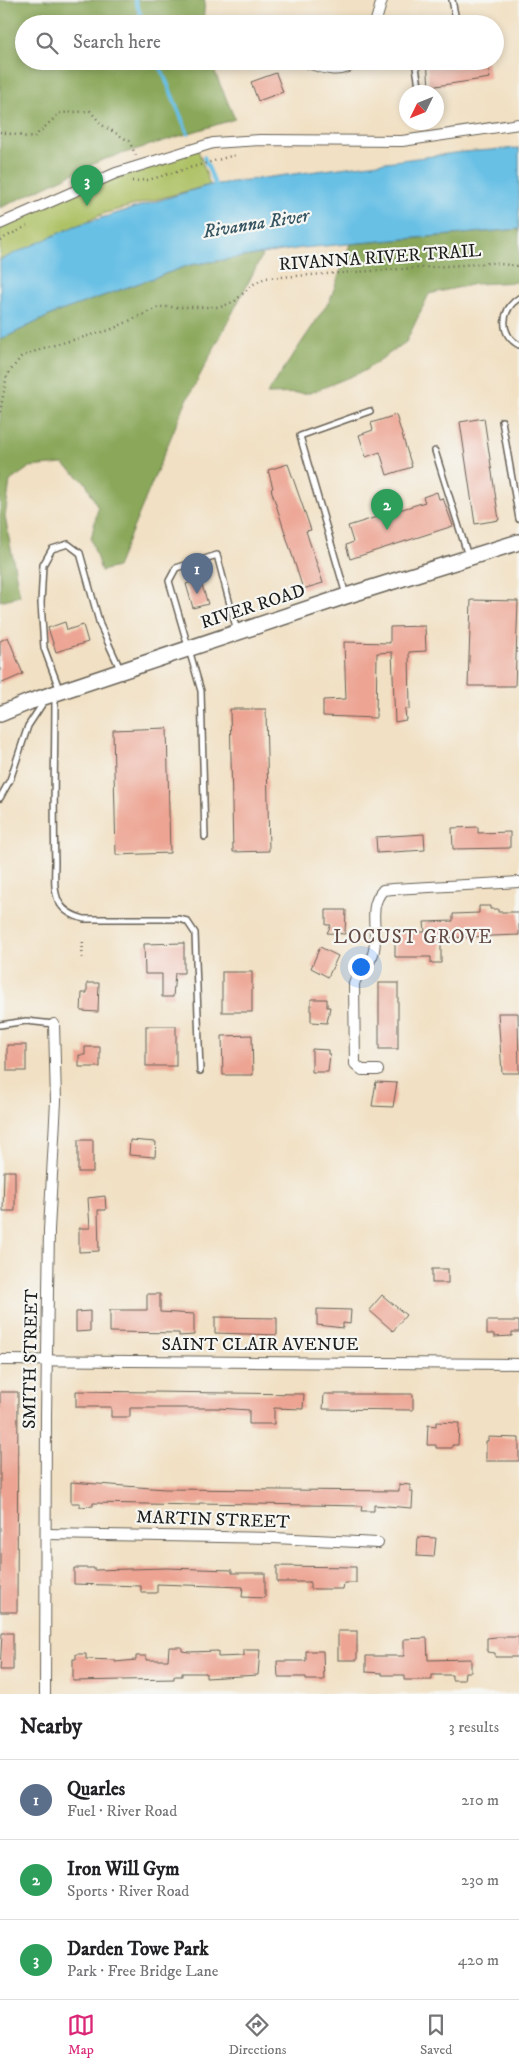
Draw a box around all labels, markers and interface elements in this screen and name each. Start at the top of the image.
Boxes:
search box [15,15,504,70]
icon: search [33,29,61,57]
text: Search here [73,31,161,54]
north arrow [399,85,444,130]
pin: 3 [71,165,103,206]
water label: Rivanna River [200,204,313,244]
street label: RIVANNA RIVER TRAIL [278,240,482,276]
pin: 2 [371,489,403,530]
pin: 1 [181,553,213,594]
street label: RIVER ROAD [198,580,308,634]
district label: LOCUST GROVE [333,926,493,949]
your location [348,954,374,980]
street label: SMITH STREET [19,1288,43,1429]
street label: SAINT CLAIR AVENUE [161,1334,359,1356]
street label: MARTIN STREET [136,1506,291,1534]
text: Nearby [20,1714,82,1740]
text: 3 results [449,1717,499,1737]
text: Quarles [67,1778,125,1801]
text: 1 [33,1790,39,1810]
text: 210 m [461,1790,499,1810]
text: Fuel · River Road [67,1801,177,1821]
text: Iron Will Gym [67,1858,180,1881]
text: 2 [32,1870,40,1890]
text: 230 m [461,1870,499,1890]
text: Sports · River Road [67,1881,189,1901]
text: Darden Towe Park [67,1938,209,1961]
text: 3 [33,1950,39,1970]
text: 420 m [458,1950,499,1970]
text: Park · Free Bridge Lane [67,1961,218,1981]
tab: Map [67,2011,95,2059]
tab: Directions [228,2011,286,2059]
tab: Saved [420,2011,452,2059]

